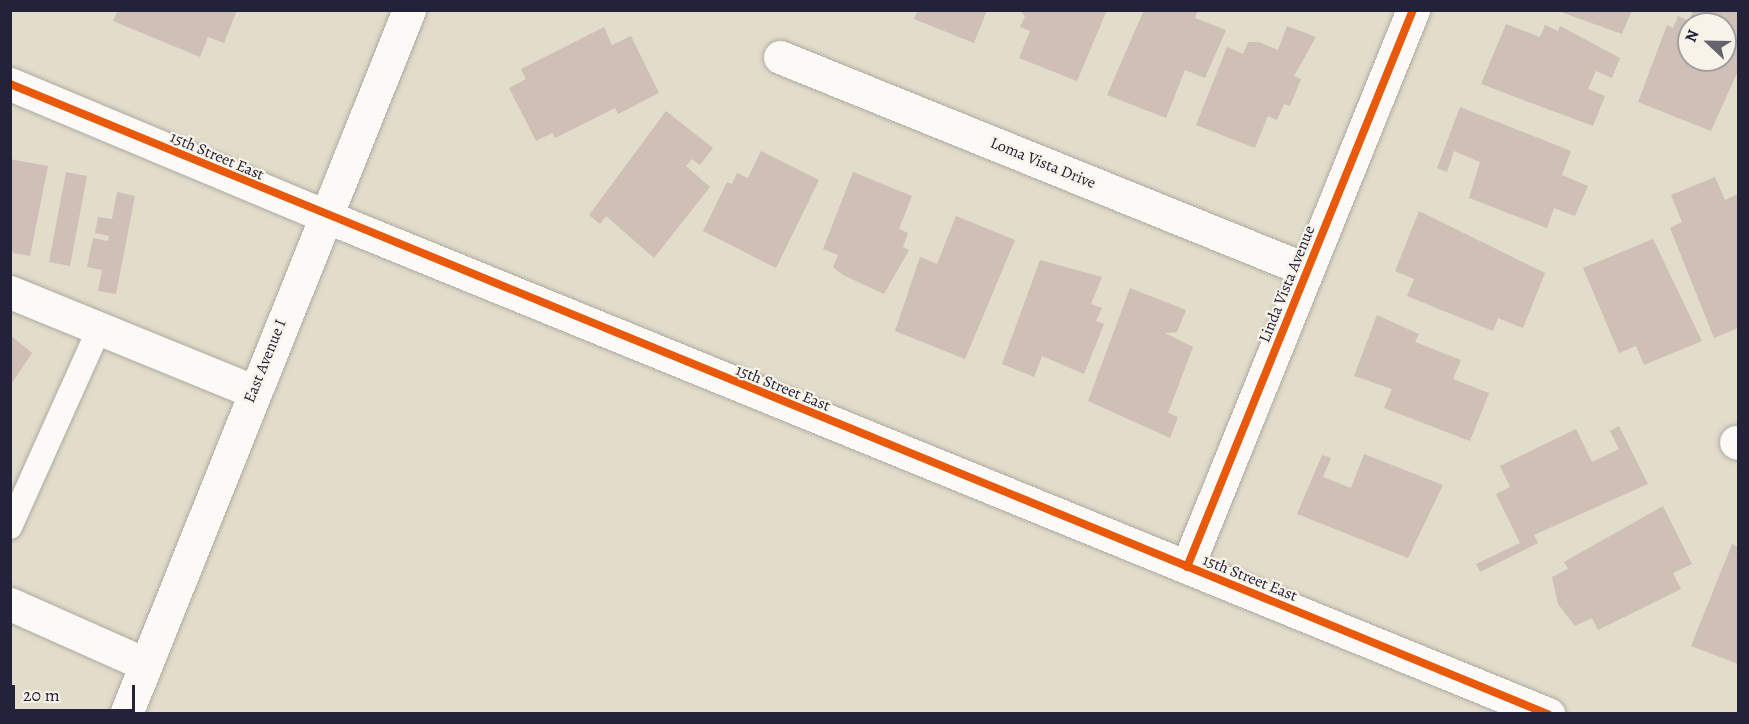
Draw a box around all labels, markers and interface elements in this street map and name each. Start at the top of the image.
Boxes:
north arrow [1677,12,1737,72]
text: N [1680,26,1705,46]
street label: 15th Street East [167,128,267,184]
street label: Loma Vista Drive [988,133,1098,193]
street label: Linda Vista Avenue [1255,223,1319,345]
street label: East Avenue I [240,317,290,405]
street label: 15th Street East [733,360,833,416]
street label: 15th Street East [1200,550,1300,606]
scale bar [15,673,138,711]
text: 20 m [23,683,60,707]

